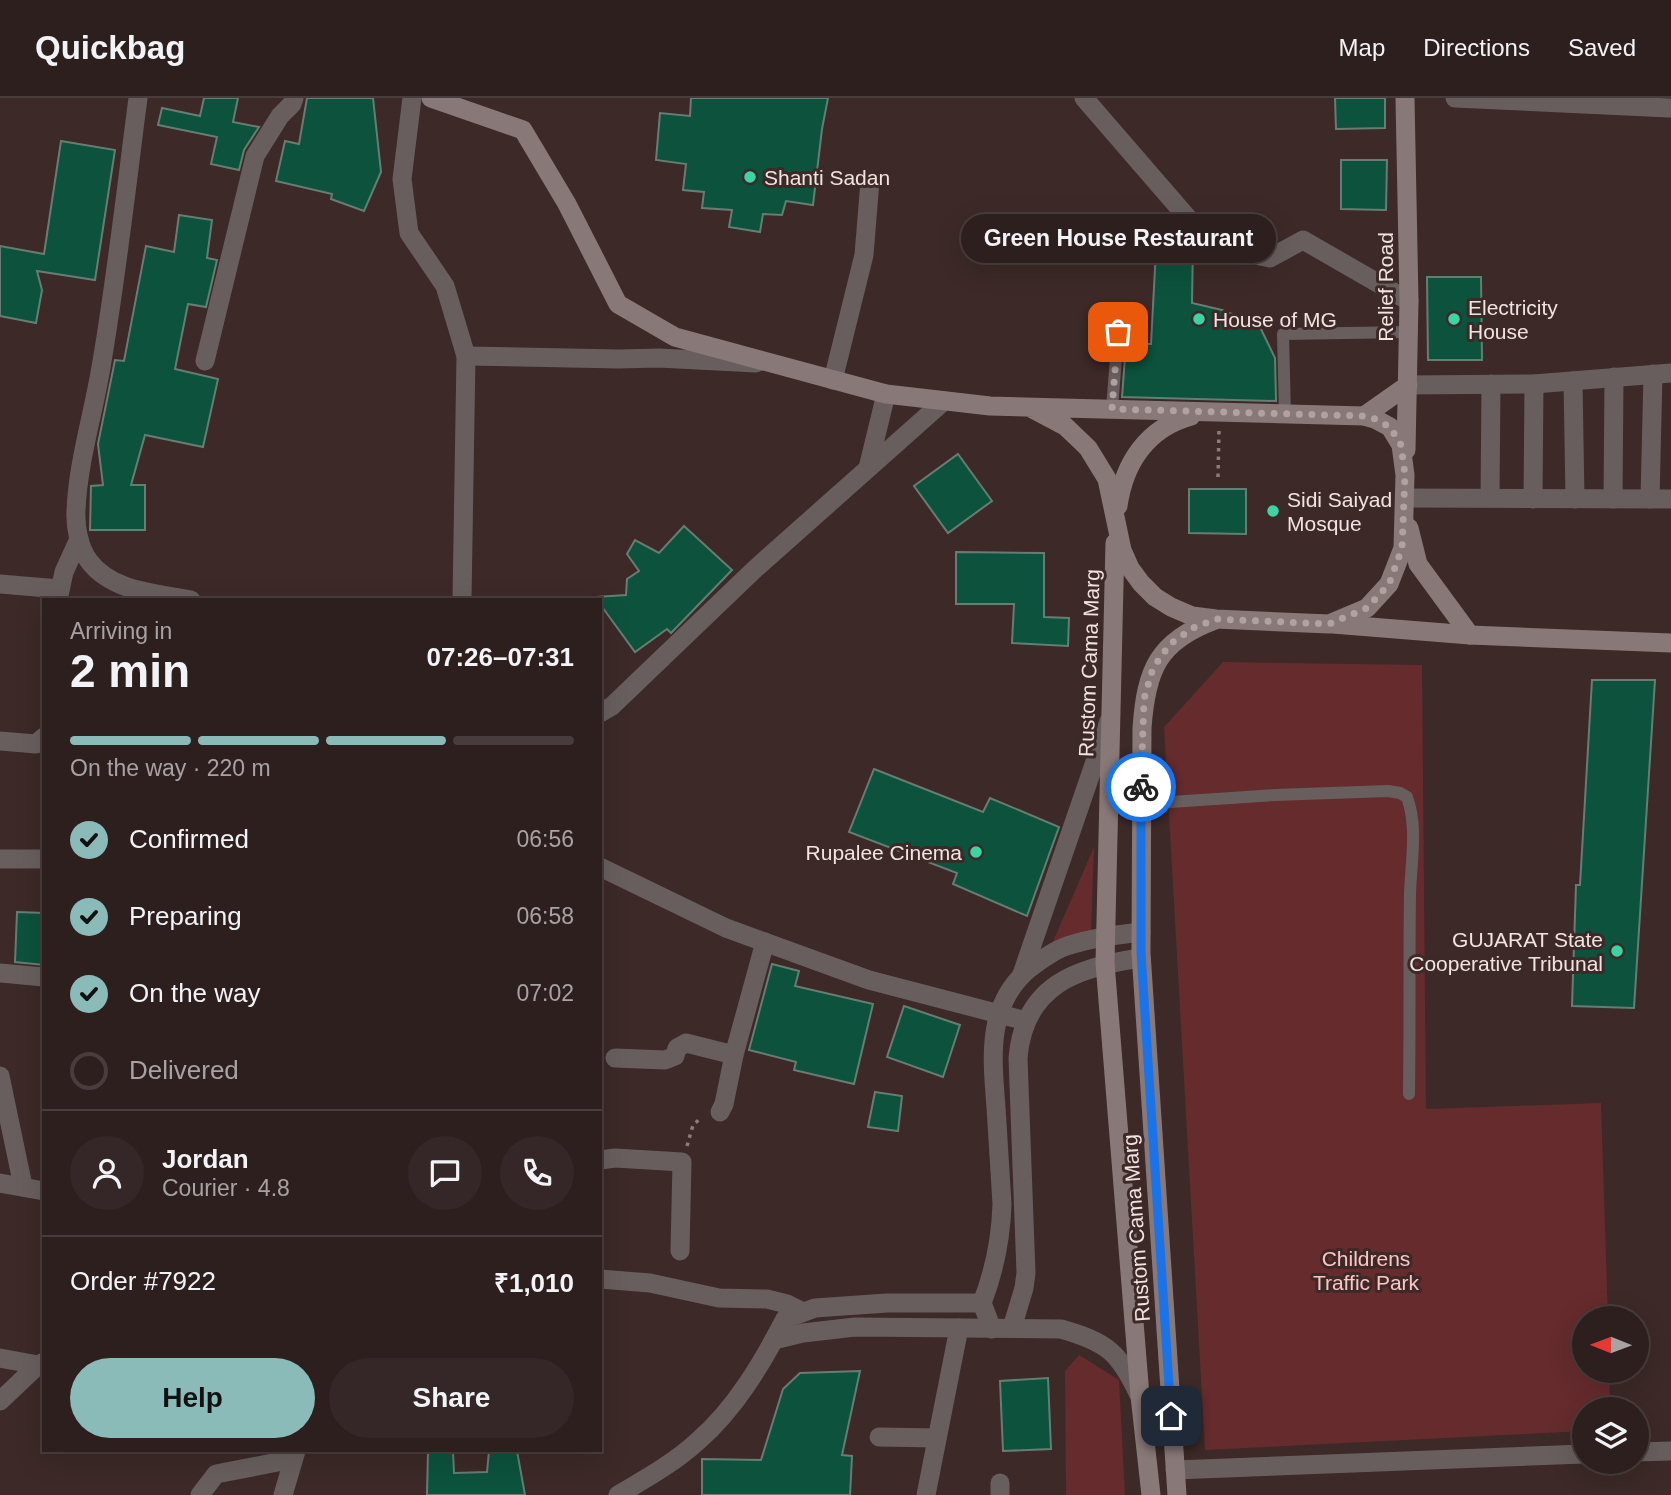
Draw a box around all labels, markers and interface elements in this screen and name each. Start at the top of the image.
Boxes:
text: Quickbag [35,29,185,66]
text: Map [1339,34,1385,61]
text: Directions [1423,34,1530,61]
text: Saved [1568,34,1636,61]
place label: Shanti Sadan [764,166,890,189]
marker: Shanti Sadan [742,169,758,185]
callout: Green House Restaurant [960,213,1276,262]
text: Green House Restaurant [984,225,1253,251]
street label: Relief Road [1374,232,1397,342]
place label: Electricity House [1468,296,1558,343]
pin [1088,302,1148,362]
place label: House of MG [1213,308,1337,331]
marker: House of MG [1191,311,1207,327]
marker: Electricity House [1446,311,1462,327]
icon: bag [1099,313,1137,351]
place label: Sidi Saiyad Mosque [1287,488,1392,535]
marker: Sidi Saiyad Mosque [1265,503,1281,519]
street label: Rustom Cama Marg [1074,569,1104,757]
text: Arriving in [70,618,172,644]
text: 07:26–07:31 [427,642,574,672]
text: 2 min [70,645,190,697]
courier [1106,752,1176,822]
text: On the way · 220 m [70,755,271,781]
icon: bike [1122,768,1160,806]
icon: check [70,821,108,859]
text: Confirmed [129,824,249,854]
text: 06:56 [516,826,574,852]
place label: Rupalee Cinema [806,841,962,864]
marker: Rupalee Cinema [968,844,984,860]
icon: check [70,898,108,936]
text: Preparing [129,901,242,931]
text: 06:58 [516,903,574,929]
place label: GUJARAT State Cooperative Tribunal [1409,928,1603,975]
marker: GUJARAT State Cooperative Tribunal [1609,943,1625,959]
icon: check [70,975,108,1013]
text: On the way [129,978,261,1008]
text: 07:02 [516,980,574,1006]
text: Delivered [129,1055,239,1085]
street label: Rustom Cama Marg [1118,1133,1154,1323]
button: person [70,1136,144,1210]
button: chat [408,1136,482,1210]
button: phone [500,1136,574,1210]
text: Jordan [162,1144,249,1174]
text: Courier · 4.8 [162,1175,290,1201]
park label: Childrens Traffic Park [1313,1247,1420,1294]
text: Order #7922 [70,1266,216,1296]
text: ₹1,010 [494,1268,574,1298]
north arrow [1572,1306,1648,1382]
map controls [1572,1306,1649,1474]
button: Help [70,1358,315,1438]
button: Share [329,1358,574,1438]
pin [1141,1386,1201,1446]
icon: home [1152,1397,1190,1435]
button: layers [1572,1397,1649,1474]

